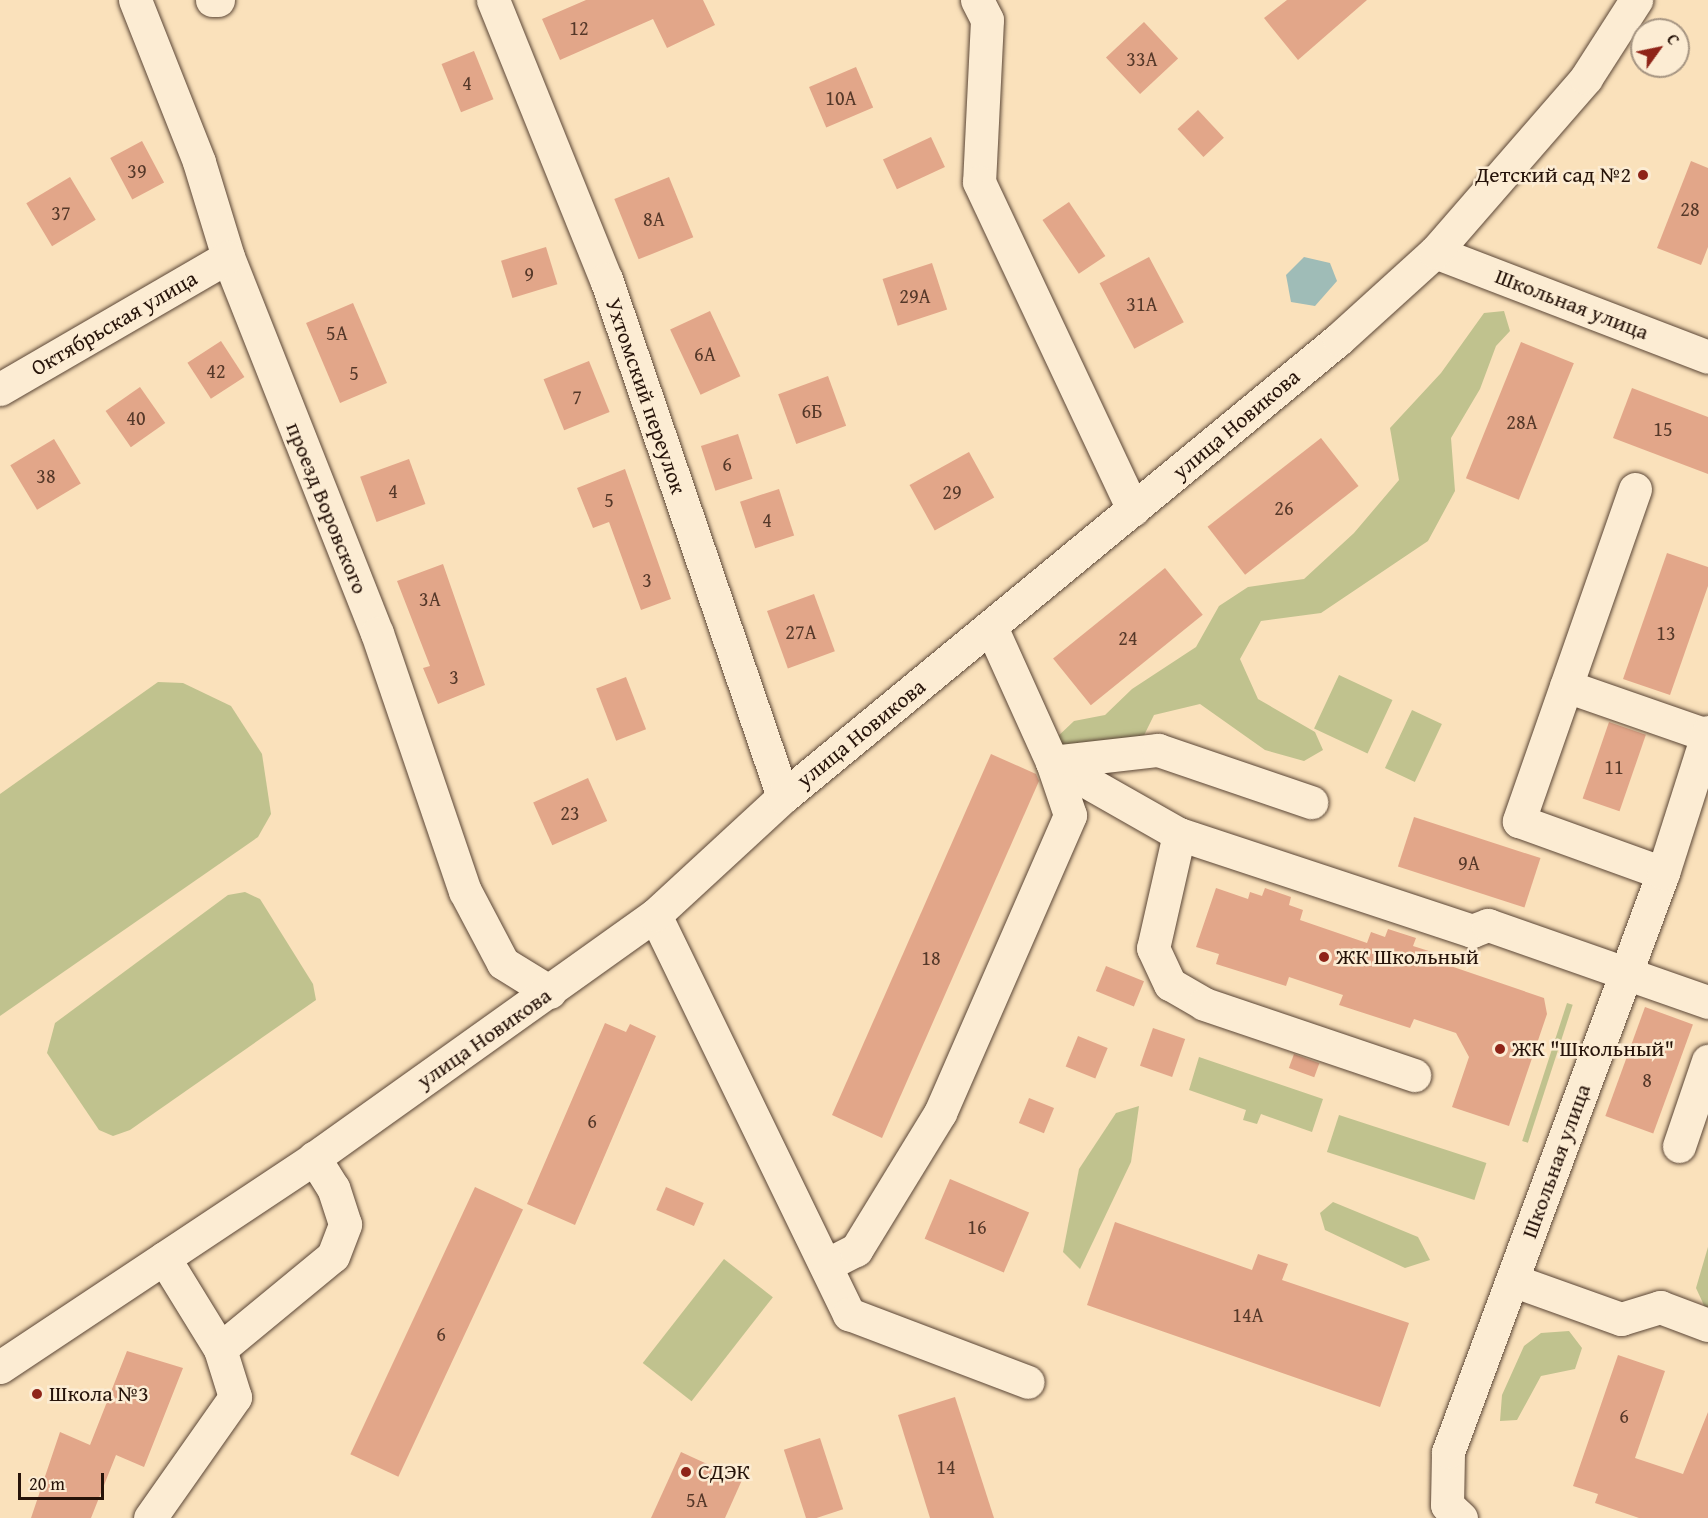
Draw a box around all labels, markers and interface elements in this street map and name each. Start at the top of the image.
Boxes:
house number: 12 [569,15,589,39]
north arrow [1630,18,1690,78]
text: С [1661,29,1686,50]
house number: 33А [1126,46,1158,70]
house number: 4 [462,70,472,94]
house number: 10А [825,85,857,109]
house number: 39 [127,158,147,182]
place label: Детский сад №2 [1475,162,1631,188]
marker: Детский сад №2 [1636,168,1650,182]
house number: 28 [1680,196,1700,220]
house number: 37 [51,200,71,224]
house number: 8А [643,206,665,230]
house number: 9 [524,261,534,285]
street label: Школьная улица [1492,263,1652,345]
street label: Октябрьская улица [26,265,202,381]
house number: 29А [899,283,931,307]
house number: 31А [1126,291,1158,315]
street label: Ухтомский переулок [600,295,692,497]
house number: 5А [326,320,348,344]
house number: 6А [694,341,716,365]
house number: 42 [206,358,226,382]
house number: 5 [349,360,359,384]
street label: улица Новикова [1167,363,1305,485]
house number: 7 [572,384,582,408]
house number: 6Б [802,398,822,422]
house number: 40 [126,405,146,429]
house number: 28А [1506,409,1538,433]
house number: 15 [1653,416,1673,440]
street label: проезд Воровского [281,418,373,598]
house number: 6 [722,451,732,475]
house number: 38 [36,463,56,487]
house number: 4 [388,478,398,502]
house number: 29 [942,479,962,503]
house number: 5 [604,487,614,511]
house number: 26 [1274,495,1294,519]
house number: 4 [762,507,772,531]
house number: 3 [642,567,652,591]
house number: 3А [419,586,441,610]
house number: 27А [785,619,817,643]
house number: 13 [1656,620,1676,644]
house number: 24 [1118,625,1138,649]
house number: 3 [449,664,459,688]
street label: улица Новикова [791,673,931,793]
house number: 11 [1604,754,1624,778]
house number: 23 [560,800,580,824]
house number: 9А [1458,850,1480,874]
place label: ЖК Школьный [1336,944,1479,970]
house number: 18 [921,945,941,969]
marker: ЖК Школьный [1317,950,1331,964]
street label: улица Новикова [412,982,556,1094]
place label: ЖК "Школьный" [1512,1036,1674,1062]
marker: ЖК "Школьный" [1493,1042,1507,1056]
house number: 8 [1642,1067,1652,1091]
street label: Школьная улица [1516,1080,1596,1242]
house number: 6 [587,1108,597,1132]
house number: 16 [967,1214,987,1238]
house number: 14А [1232,1302,1264,1326]
house number: 6 [436,1321,446,1345]
place label: Школа №3 [49,1381,149,1407]
marker: Школа №3 [30,1387,44,1401]
house number: 6 [1619,1403,1629,1427]
house number: 14 [936,1454,956,1478]
place label: СДЭК [698,1459,750,1485]
scale bar [21,1461,106,1499]
marker: СДЭК [679,1465,693,1479]
text: 20 m [29,1470,65,1497]
house number: 5А [686,1487,708,1511]

